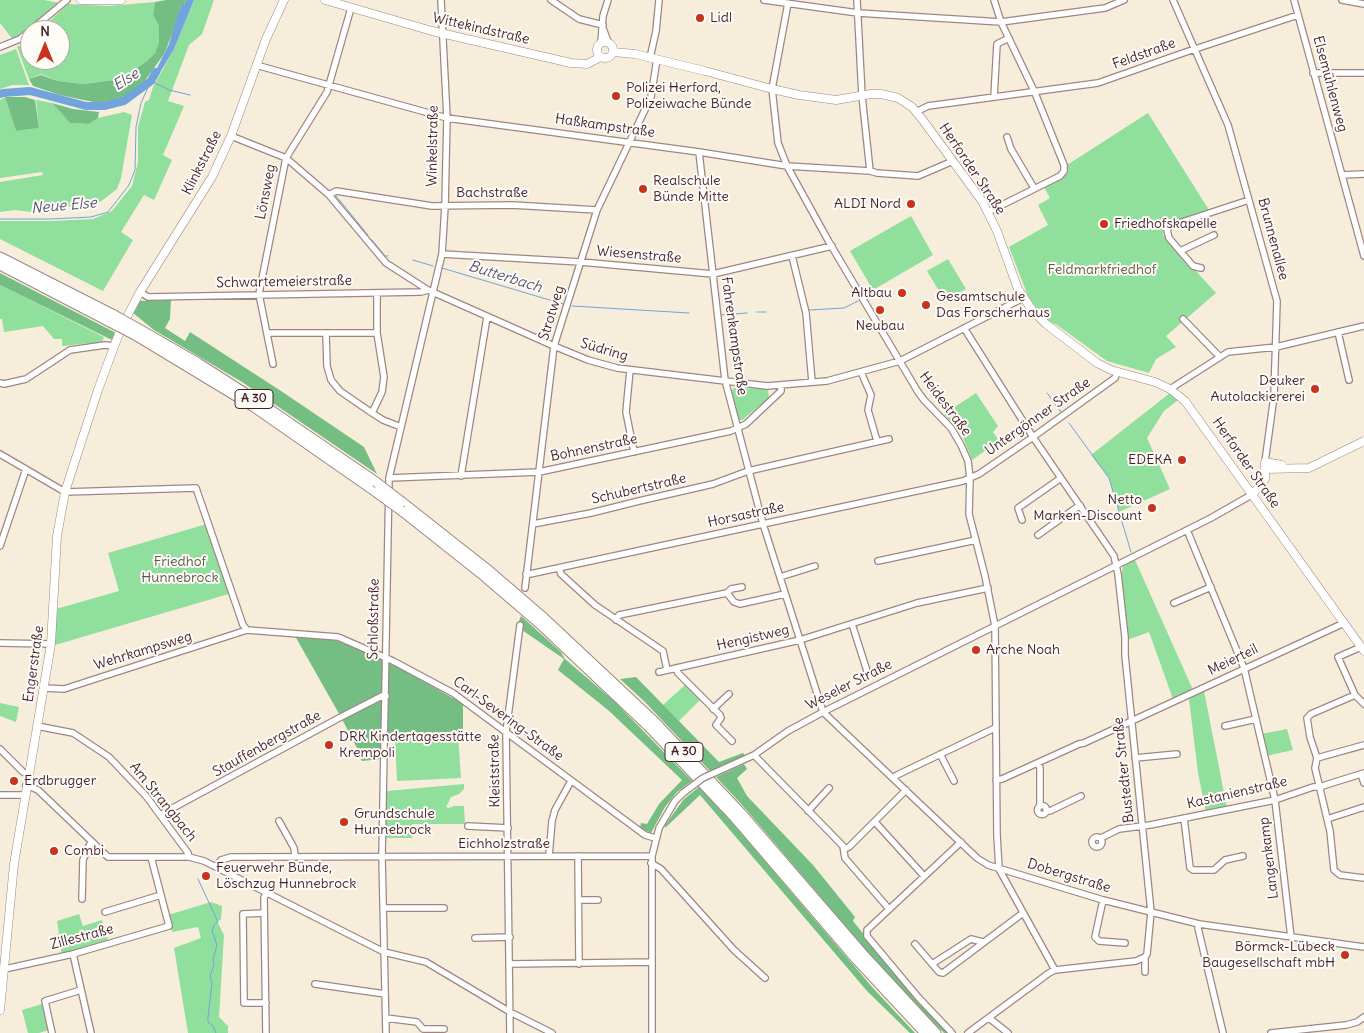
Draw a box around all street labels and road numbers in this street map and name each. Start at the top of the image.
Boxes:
street label: Wittekindstraße [431,10,531,48]
street label: Elsemühlenweg [1309,34,1351,134]
street label: Feldstraße [1110,35,1178,73]
street label: Winkelstraße [424,105,442,187]
street label: Haßkampstraße [554,111,656,141]
street label: Herforder Straße [935,120,1009,218]
street label: Klinkstraße [179,128,225,198]
street label: Lönsweg [252,163,280,221]
street label: Bachstraße [456,185,528,201]
street label: Brunnenallee [1254,196,1292,282]
street label: Wiesenstraße [596,243,682,267]
street label: Schwartemeierstraße [216,272,352,292]
street label: Fahrenkampstraße [717,276,751,396]
street label: Strotweg [536,283,568,343]
street label: Südring [578,335,630,365]
street label: Heidestraße [915,369,975,439]
street label: Untergönner Straße [982,374,1094,460]
road number: A 30 [235,389,273,408]
street label: Herforder Straße [1208,414,1284,512]
street label: Bohnenstraße [549,431,639,465]
street label: Schubertstraße [590,470,688,508]
street label: Horsastraße [706,499,786,531]
street label: Schloßstraße [365,578,383,660]
street label: Hengistweg [715,621,791,655]
street label: Engerstraße [20,625,48,703]
street label: Wehrkampsweg [92,628,194,674]
street label: Meierteil [1205,641,1261,679]
street label: Weseler Straße [803,656,895,714]
street label: Carl-Severing-Straße [449,673,567,765]
street label: Stauffenbergstraße [210,707,324,781]
street label: Bustedter Straße [1110,716,1138,824]
street label: Kleiststraße [486,734,504,808]
road number: A 30 [665,742,703,762]
street label: Am Strangbach [126,759,200,845]
street label: Kastanienstraße [1185,773,1289,813]
street label: Langenkamp [1256,816,1282,900]
street label: Eichholzstraße [458,836,550,852]
street label: Dobergstraße [1025,855,1113,897]
street label: Zillestraße [49,921,115,953]

